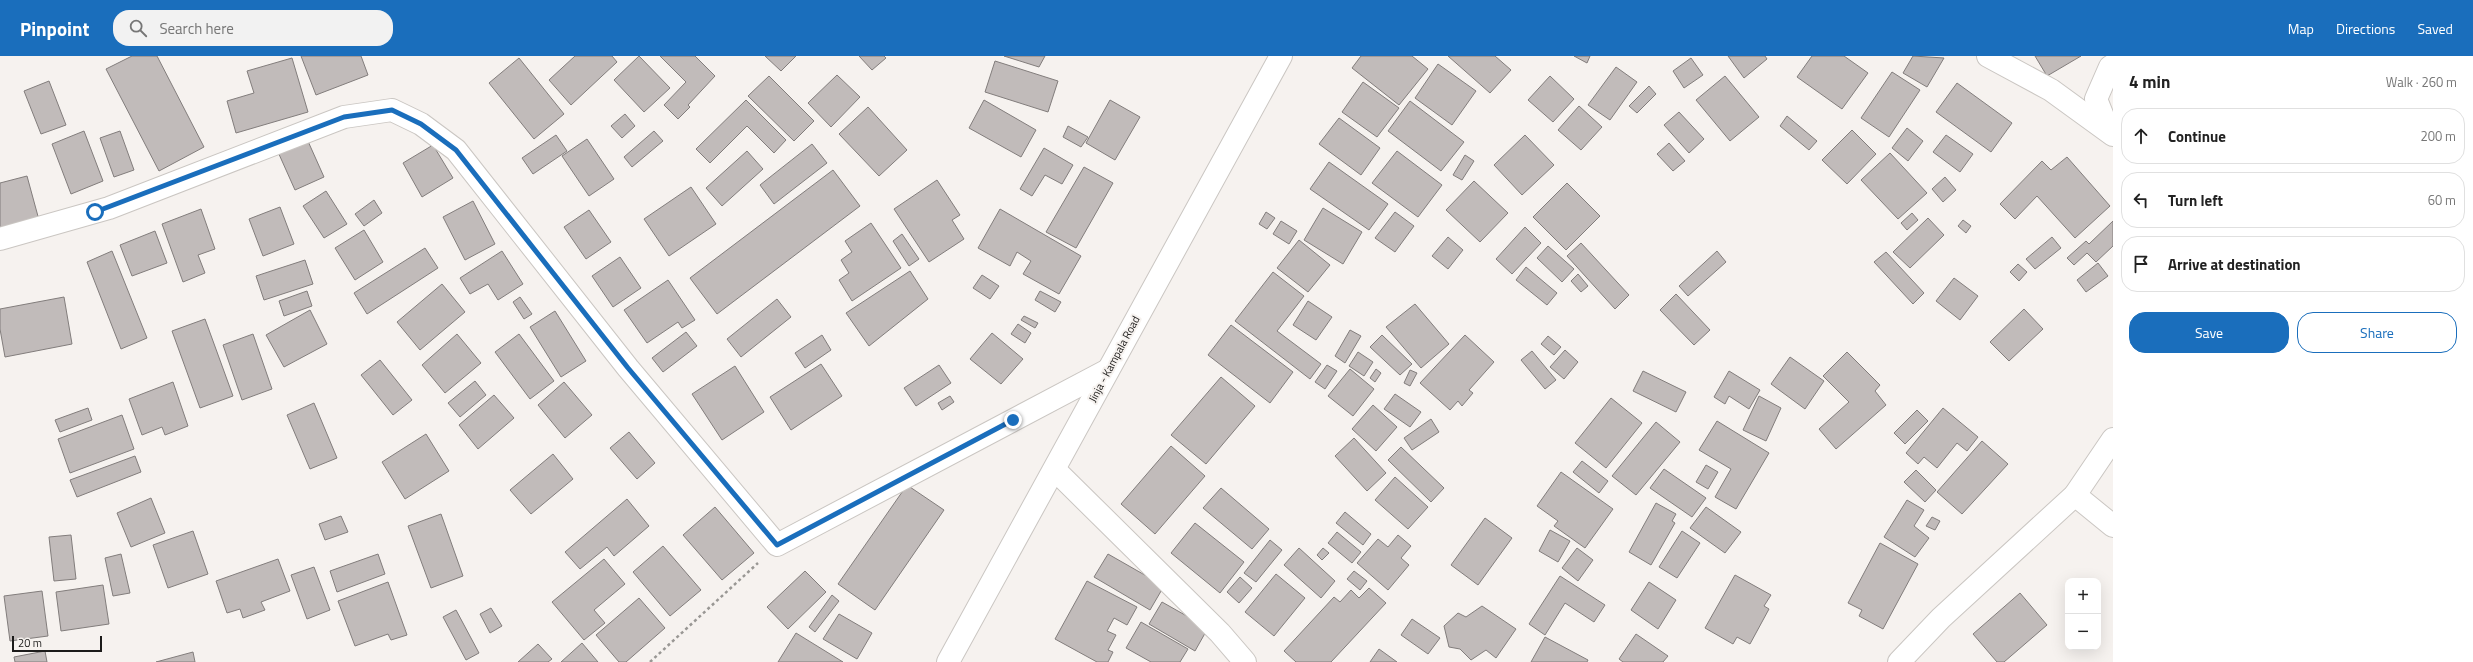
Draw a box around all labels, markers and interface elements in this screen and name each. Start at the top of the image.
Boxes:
search box [113,10,393,46]
text: Pinpoint [20,14,89,43]
icon: search [127,17,149,39]
text: Search here [159,17,234,40]
text: Map [2288,18,2314,39]
text: Directions [2336,18,2395,39]
text: Saved [2417,18,2453,39]
text: 4 min [2129,69,2170,95]
text: Walk · 260 m [2386,72,2457,92]
icon: ahead [2130,125,2152,147]
text: Continue [2168,125,2226,148]
text: 200 m [2420,126,2456,146]
icon: left [2130,189,2152,211]
text: Turn left [2168,189,2223,212]
text: 60 m [2428,190,2456,210]
route start [86,203,104,221]
icon: arrive [2130,253,2152,275]
text: Arrive at destination [2168,253,2301,276]
button: Save [2129,312,2289,353]
button: Share [2297,312,2457,353]
street label: Jinja - Kampala Road [1084,313,1144,405]
route end [1004,411,1022,429]
map controls [2065,578,2101,650]
button: + [2065,578,2101,614]
button: − [2065,614,2101,650]
scale bar [12,634,102,653]
text: 20 m [18,635,42,651]

